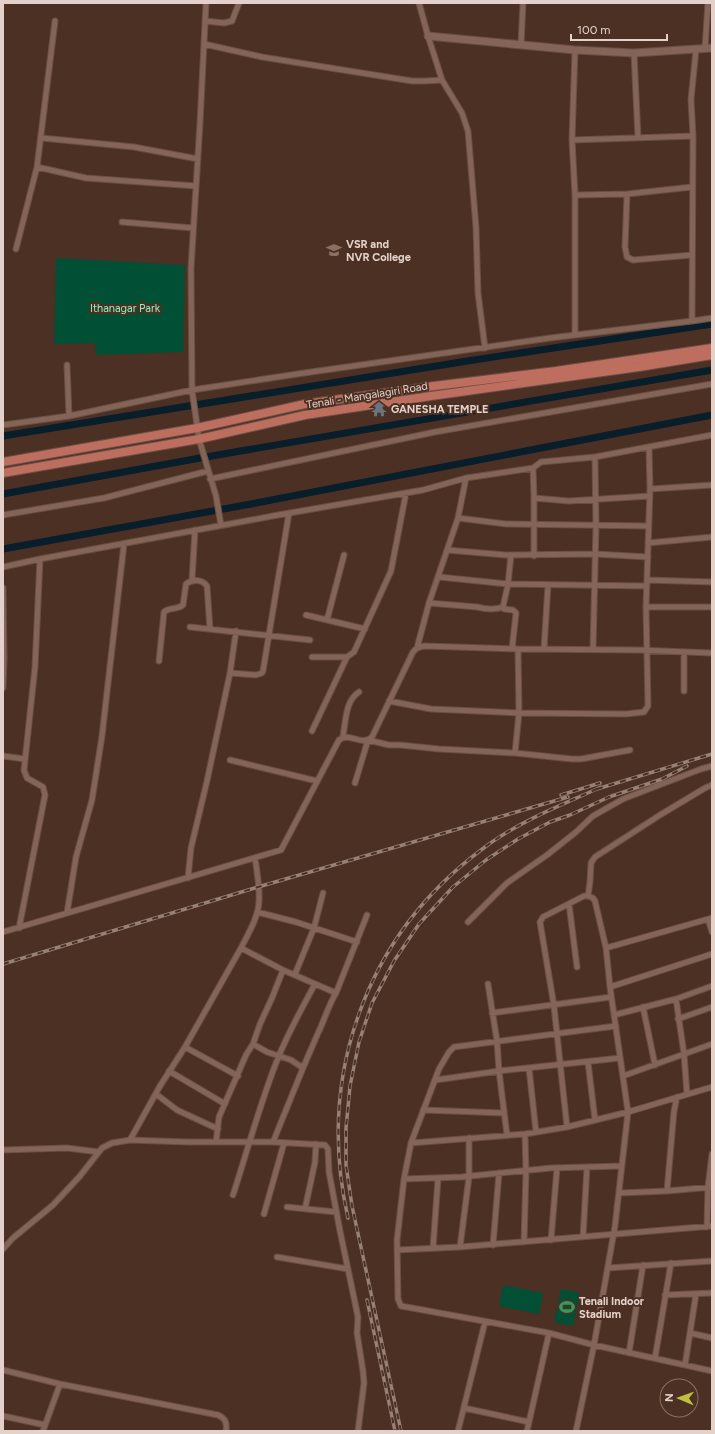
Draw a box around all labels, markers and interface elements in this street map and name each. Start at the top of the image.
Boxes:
scale bar [571,16,667,42]
text: 100 m [577,23,611,37]
place label: VSR and NVR College [346,238,411,264]
school or university icon: VSR and NVR College [325,241,343,259]
park label: Ithanagar Park [90,302,161,315]
street label: Tenali - Mangalagiri Road [306,379,429,412]
temple icon: GANESHA TEMPLE [370,400,388,418]
place label: GANESHA TEMPLE [391,403,489,416]
place label: Tenali Indoor Stadium [579,1295,645,1321]
sports icon: Tenali Indoor Stadium [558,1298,576,1316]
north arrow [659,1378,699,1418]
text: N [663,1393,676,1402]

